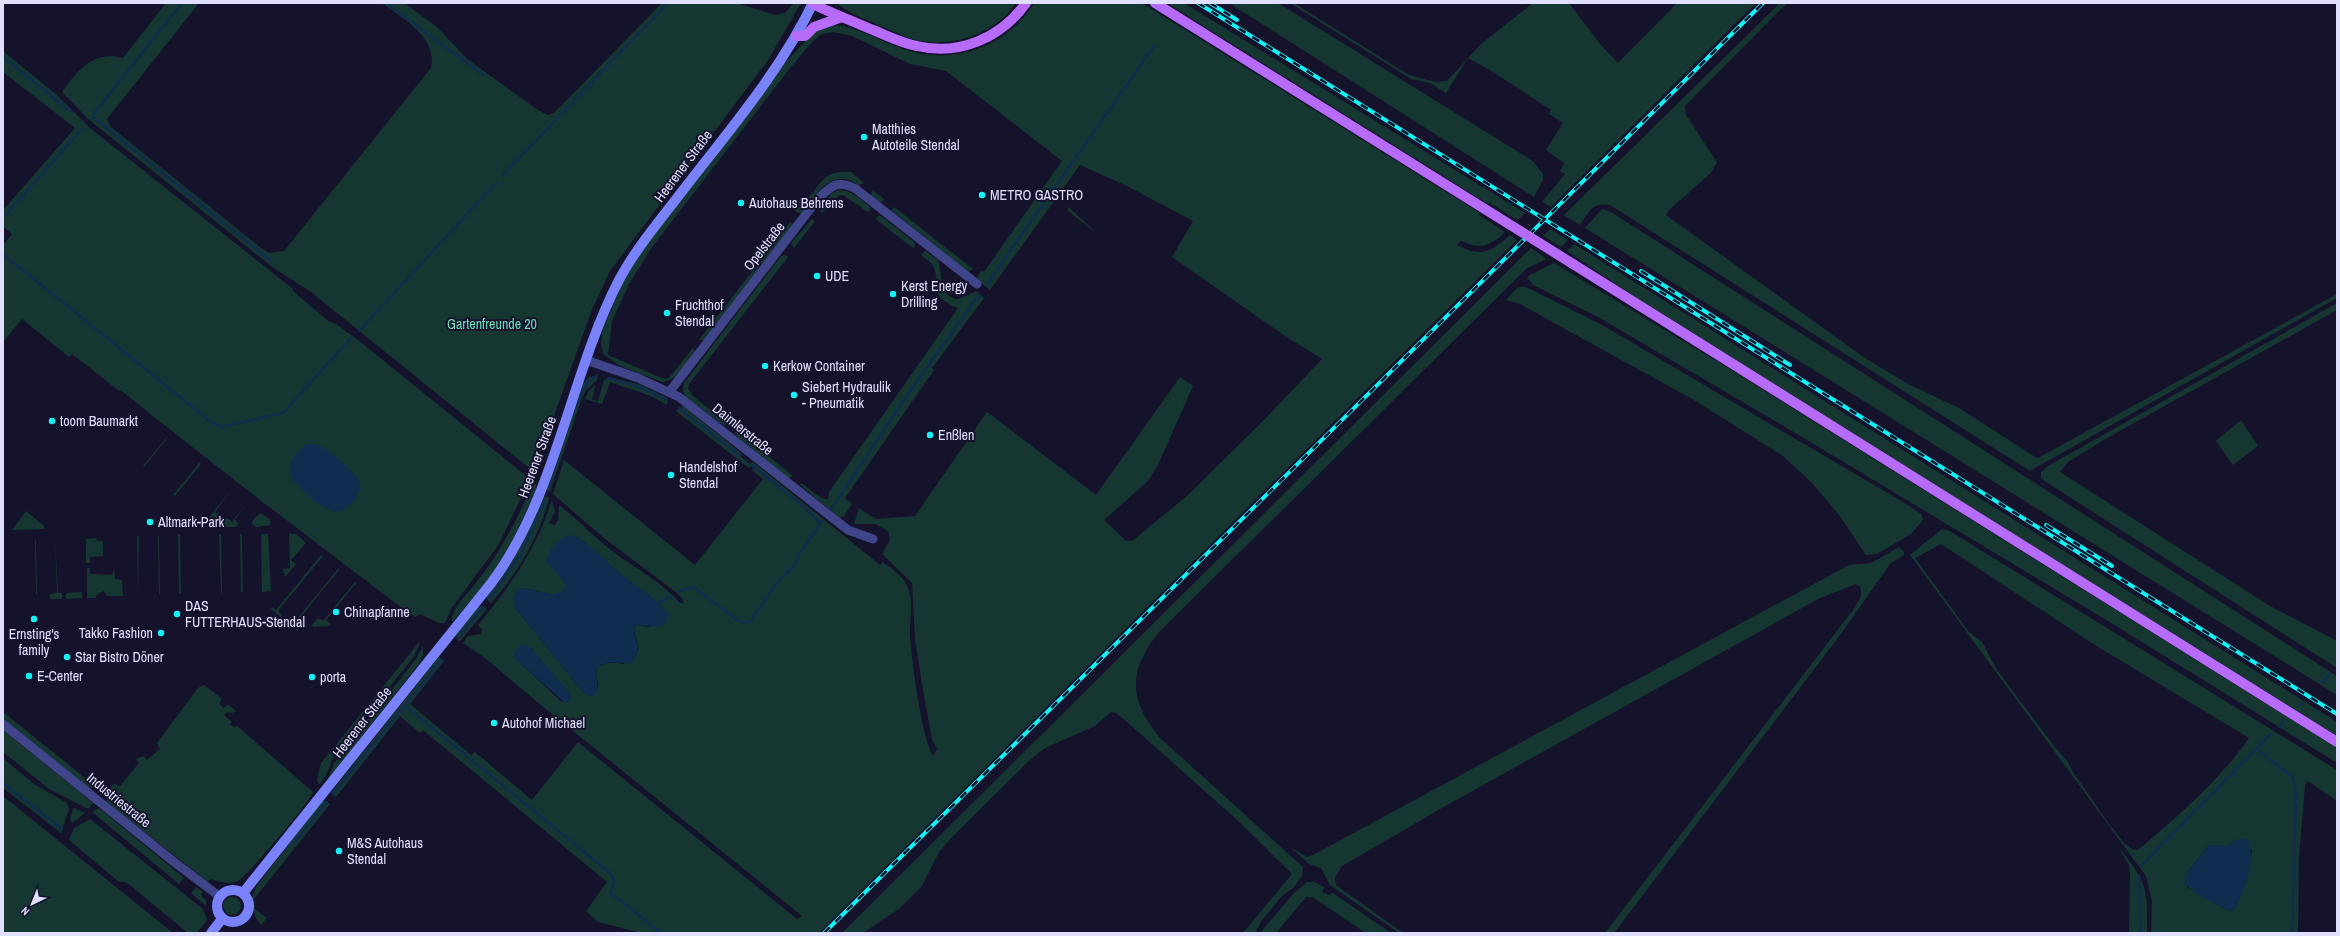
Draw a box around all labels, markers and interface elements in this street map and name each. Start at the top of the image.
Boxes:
place label: Matthies Autoteile Stendal [871,120,959,154]
street label: Heerener Straße [650,126,716,206]
marker: Matthies Autoteile Stendal [859,132,869,142]
place label: METRO GASTRO [990,186,1083,204]
marker: METRO GASTRO [977,190,987,200]
place label: Autohaus Behrens [748,194,844,212]
marker: Autohaus Behrens [736,198,746,208]
street label: Opelstraße [739,218,789,274]
place label: UDE [825,267,849,285]
marker: UDE [812,271,822,281]
place label: Kerst Energy Drilling [901,277,968,311]
marker: Kerst Energy Drilling [888,289,898,299]
place label: Fruchthof Stendal [675,296,724,330]
marker: Fruchthof Stendal [662,308,672,318]
park label: Gartenfreunde 20 [447,315,537,333]
place label: Kerkow Container [773,357,865,375]
marker: Kerkow Container [760,361,770,371]
place label: Siebert Hydraulik - Pneumatik [802,378,891,412]
marker: Siebert Hydraulik - Pneumatik [789,390,799,400]
street label: Daimlerstraße [709,399,777,459]
place label: toom Baumarkt [60,412,138,430]
street label: Heerener Straße [514,414,560,500]
marker: toom Baumarkt [47,416,57,426]
place label: Enßlen [938,426,974,444]
marker: Enßlen [925,430,935,440]
place label: Handelshof Stendal [679,458,738,492]
marker: Handelshof Stendal [666,470,676,480]
place label: Altmark-Park [157,513,225,531]
marker: Altmark-Park [145,517,155,527]
place label: DAS FUTTERHAUS-Stendal [185,597,305,631]
place label: Chinapfanne [344,603,410,621]
marker: Chinapfanne [331,607,341,617]
marker: DAS FUTTERHAUS-Stendal [172,609,182,619]
marker: Ernsting's family [29,614,39,624]
place label: Takko Fashion [79,624,153,642]
place label: Ernsting's family [9,625,60,659]
marker: Takko Fashion [156,628,166,638]
place label: Star Bistro Döner [75,648,164,666]
marker: Star Bistro Döner [62,652,72,662]
place label: E-Center [37,667,83,685]
place label: porta [320,668,347,686]
marker: E-Center [24,671,34,681]
marker: porta [307,672,317,682]
street label: Heerener Straße [329,683,395,761]
place label: Autohof Michael [501,714,585,732]
marker: Autohof Michael [489,718,499,728]
street label: Industriestraße [83,769,155,831]
place label: M&S Autohaus Stendal [347,834,423,868]
marker: M&S Autohaus Stendal [334,846,344,856]
north arrow [12,884,52,924]
text: N [18,904,32,919]

